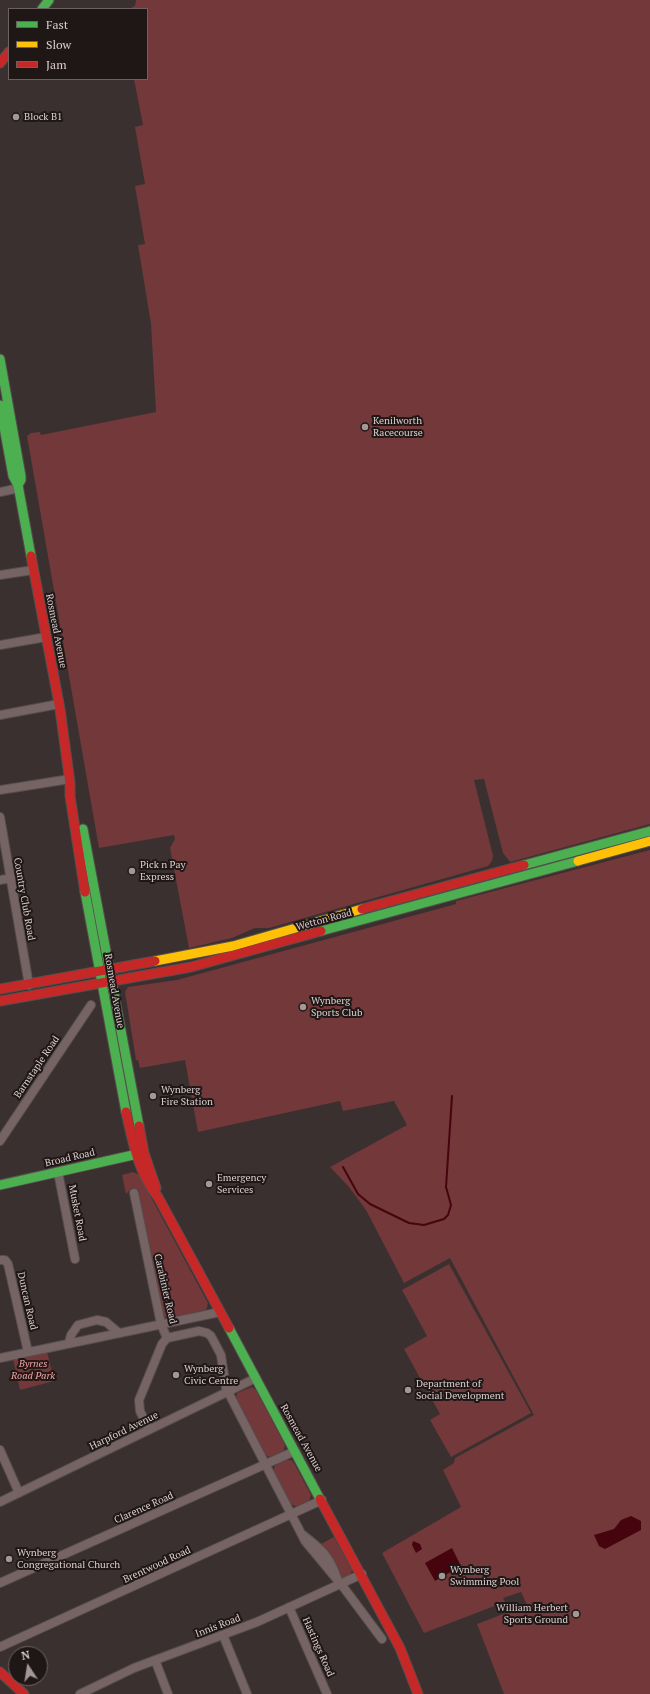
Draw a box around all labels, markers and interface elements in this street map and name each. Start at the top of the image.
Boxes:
legend [8,8,148,80]
text: Fast [46,17,68,32]
text: Slow [46,37,71,52]
text: Jam [46,57,67,72]
place label: Block B1 [24,111,62,123]
marker: Block B1 [11,112,21,122]
place label: Kenilworth Racecourse [373,415,423,438]
marker: Kenilworth Racecourse [360,422,370,432]
street label: Rosmead Avenue [43,593,69,669]
street label: Country Club Road [11,857,37,941]
place label: Pick n Pay Express [140,859,186,882]
marker: Pick n Pay Express [127,866,137,876]
street label: Wetton Road [295,907,353,933]
street label: Rosmead Avenue [102,953,126,1029]
place label: Wynberg Sports Club [311,995,362,1018]
marker: Wynberg Sports Club [298,1002,308,1012]
street label: Barnstaple Road [12,1034,62,1100]
place label: Wynberg Fire Station [161,1084,213,1108]
marker: Wynberg Fire Station [148,1091,158,1101]
street label: Broad Road [44,1146,96,1170]
place label: Emergency Services [217,1172,266,1196]
marker: Emergency Services [204,1179,214,1189]
street label: Musket Road [66,1184,88,1242]
street label: Carabinier Road [151,1253,179,1325]
street label: Duncan Road [15,1271,39,1331]
park label: Byrnes Road Park [11,1358,55,1382]
place label: Wynberg Civic Centre [184,1363,238,1386]
marker: Wynberg Civic Centre [171,1370,181,1380]
place label: Department of Social Development [416,1378,504,1402]
marker: Department of Social Development [403,1385,413,1395]
street label: Rosmead Avenue [277,1402,325,1474]
street label: Harpford Avenue [88,1409,160,1453]
street label: Clarence Road [113,1490,175,1526]
street label: Brentwood Road [121,1544,193,1586]
place label: Wynberg Congregational Church [17,1547,120,1570]
marker: Wynberg Congregational Church [4,1554,14,1564]
place label: Wynberg Swimming Pool [450,1564,519,1588]
marker: Wynberg Swimming Pool [437,1571,447,1581]
place label: William Herbert Sports Ground [496,1602,568,1626]
marker: William Herbert Sports Ground [571,1609,581,1619]
street label: Innis Road [194,1612,242,1640]
street label: Hastings Road [300,1615,336,1679]
north arrow [8,1646,48,1686]
text: N [20,1648,31,1663]

